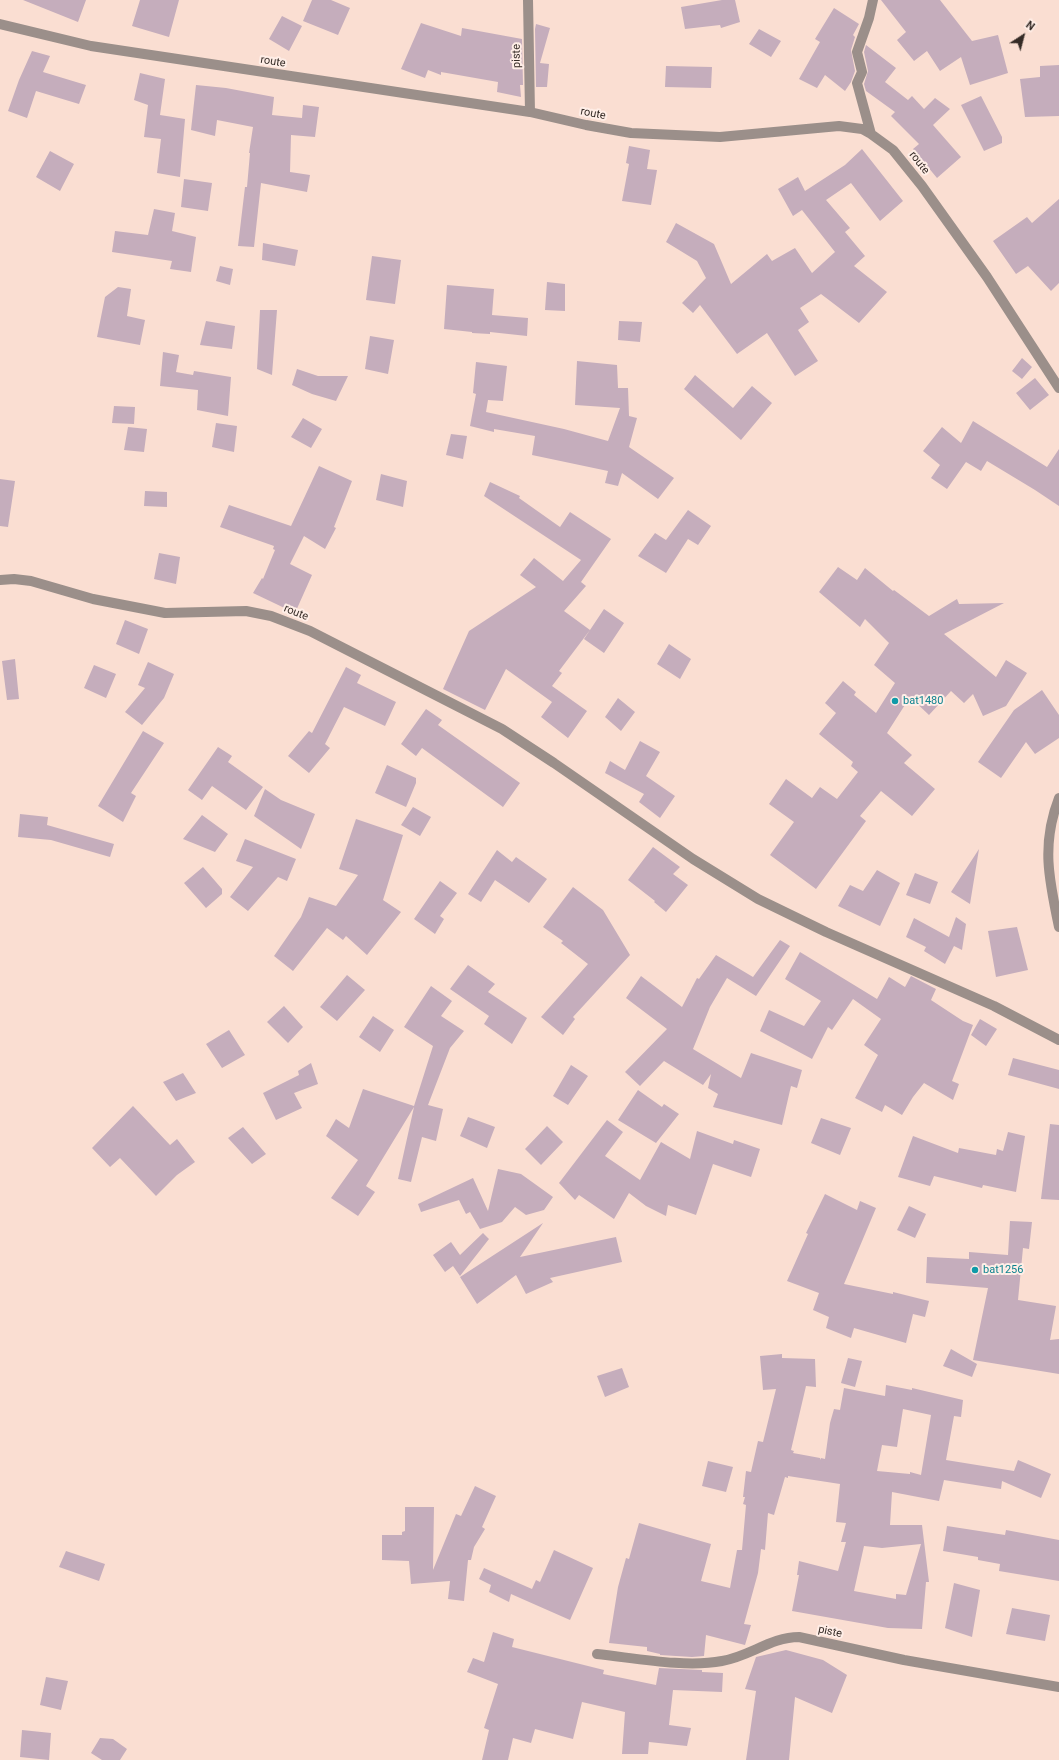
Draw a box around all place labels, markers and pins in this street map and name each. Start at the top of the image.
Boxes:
place label: bat1480 [903,694,943,708]
marker: bat1480 [890,696,900,706]
place label: bat1256 [983,1263,1023,1277]
marker: bat1256 [970,1265,980,1275]

